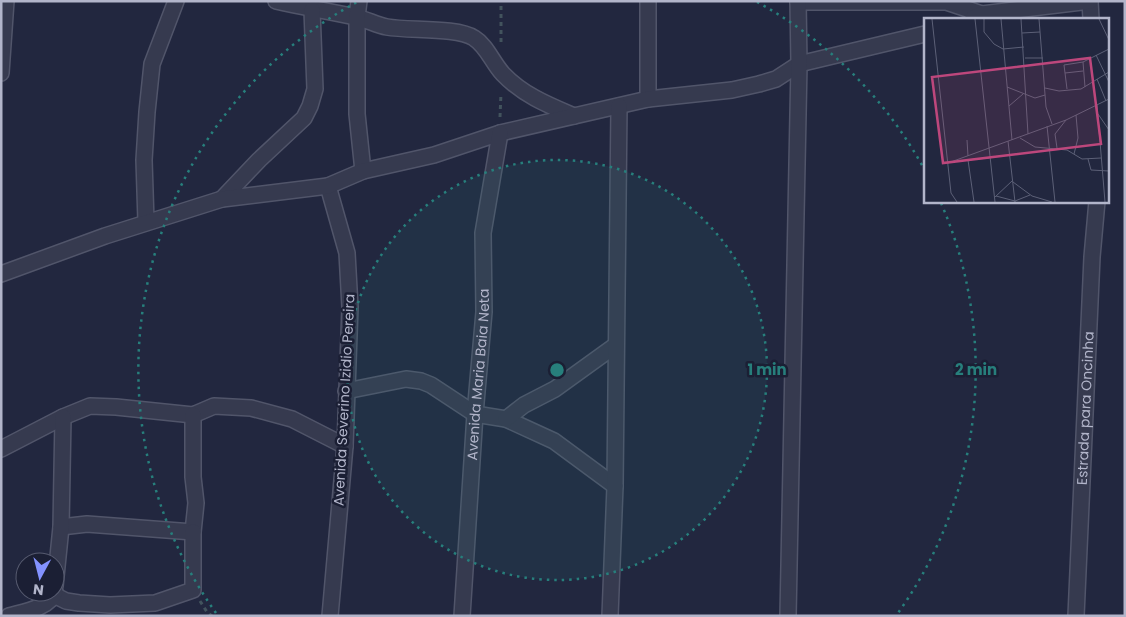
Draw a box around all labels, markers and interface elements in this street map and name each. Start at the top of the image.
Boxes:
inset map [924,18,1108,202]
street label: Avenida Maria Baia Neta [462,289,494,461]
street label: Avenida Severino Izidio Pereira [328,293,360,507]
street label: Estrada para Oncinha [1072,331,1099,485]
text: 1 min [747,359,787,380]
text: 2 min [955,359,997,380]
centre of rings [548,361,566,379]
north arrow [15,552,65,602]
text: N [32,579,45,600]

